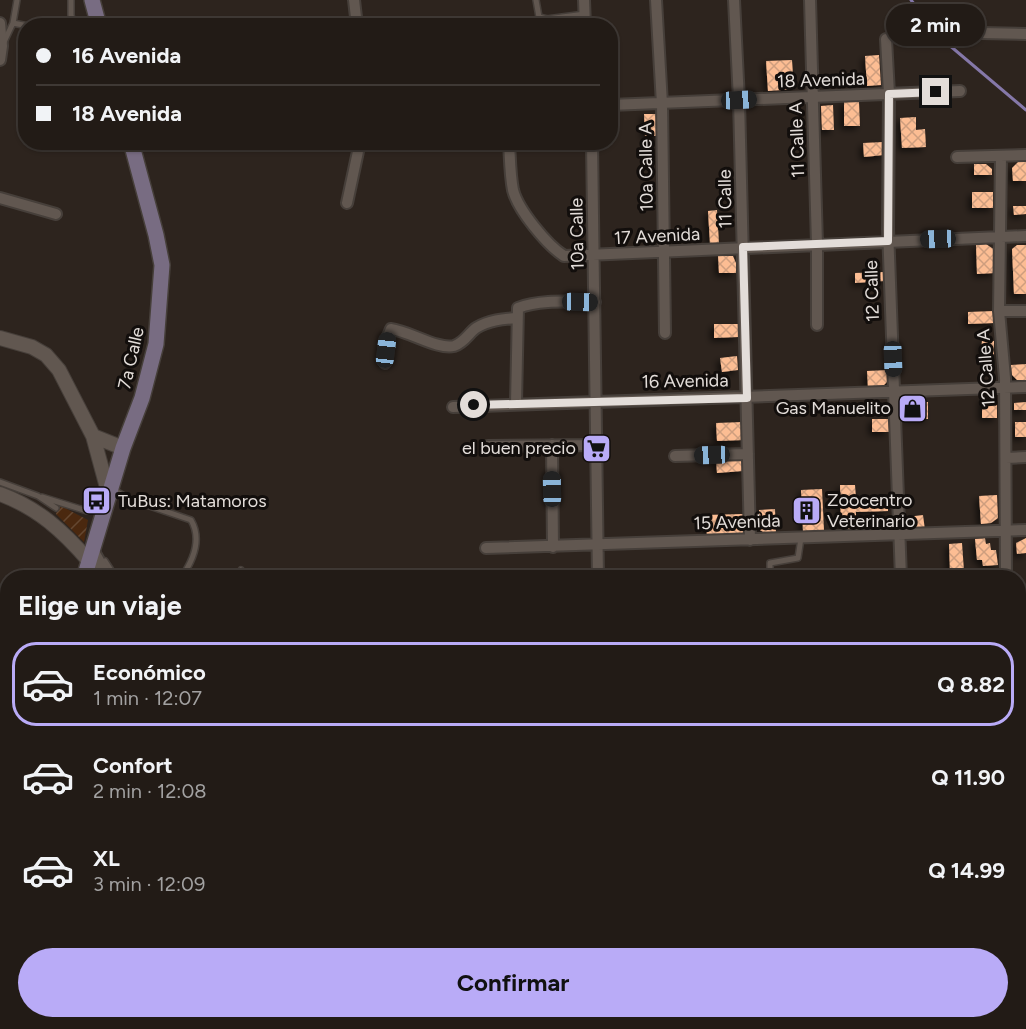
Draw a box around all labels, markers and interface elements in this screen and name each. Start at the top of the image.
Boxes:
callout: 2 min [886,5,986,47]
text: 2 min [910,13,961,37]
text: 16 Avenida [72,42,181,69]
street label: 18 Avenida [777,67,865,93]
route end [922,78,949,105]
car [721,90,757,110]
text: 18 Avenida [72,100,182,127]
street label: 11 Calle A [785,102,809,178]
street label: 10a Calle A [634,122,658,212]
street label: 11 Calle [713,169,737,229]
street label: 10a Calle [565,197,589,270]
street label: 17 Avenida [613,223,701,249]
car [920,229,956,249]
street label: 12 Calle [860,260,884,322]
car [562,293,598,311]
street label: 7a Calle [113,325,149,391]
street label: 12 Calle A [972,328,1000,408]
car [375,331,397,369]
car [883,341,903,377]
street label: 16 Avenida [641,369,729,393]
route start [460,391,487,418]
shop icon: Gas Manuelito [896,392,928,424]
place label: Gas Manuelito [776,397,891,419]
supermarket icon: el buen precio [581,432,613,464]
place label: el buen precio [462,437,576,459]
car [694,445,730,465]
car [543,471,561,507]
bus stop icon: TuBus: Matamoros [81,485,113,517]
place label: Zoocentro Veterinario [827,489,915,532]
place label: TuBus: Matamoros [118,490,267,512]
building icon: Zoocentro Veterinario [790,494,822,526]
street label: 15 Avenida [693,509,781,535]
text: Elige un viaje [18,589,182,622]
icon: car [21,657,75,711]
text: Económico [93,659,206,686]
text: Q 8.82 [937,671,1005,698]
text: 1 min · 12:07 [93,686,202,710]
icon: car [21,750,75,804]
text: Confort [93,752,173,779]
text: Q 11.90 [931,764,1005,791]
text: 2 min · 12:08 [93,779,207,803]
icon: car [21,843,75,897]
text: XL [93,845,120,872]
text: Q 14.99 [928,857,1005,884]
text: 3 min · 12:09 [93,872,205,896]
button: Confirmar [18,948,1008,1017]

